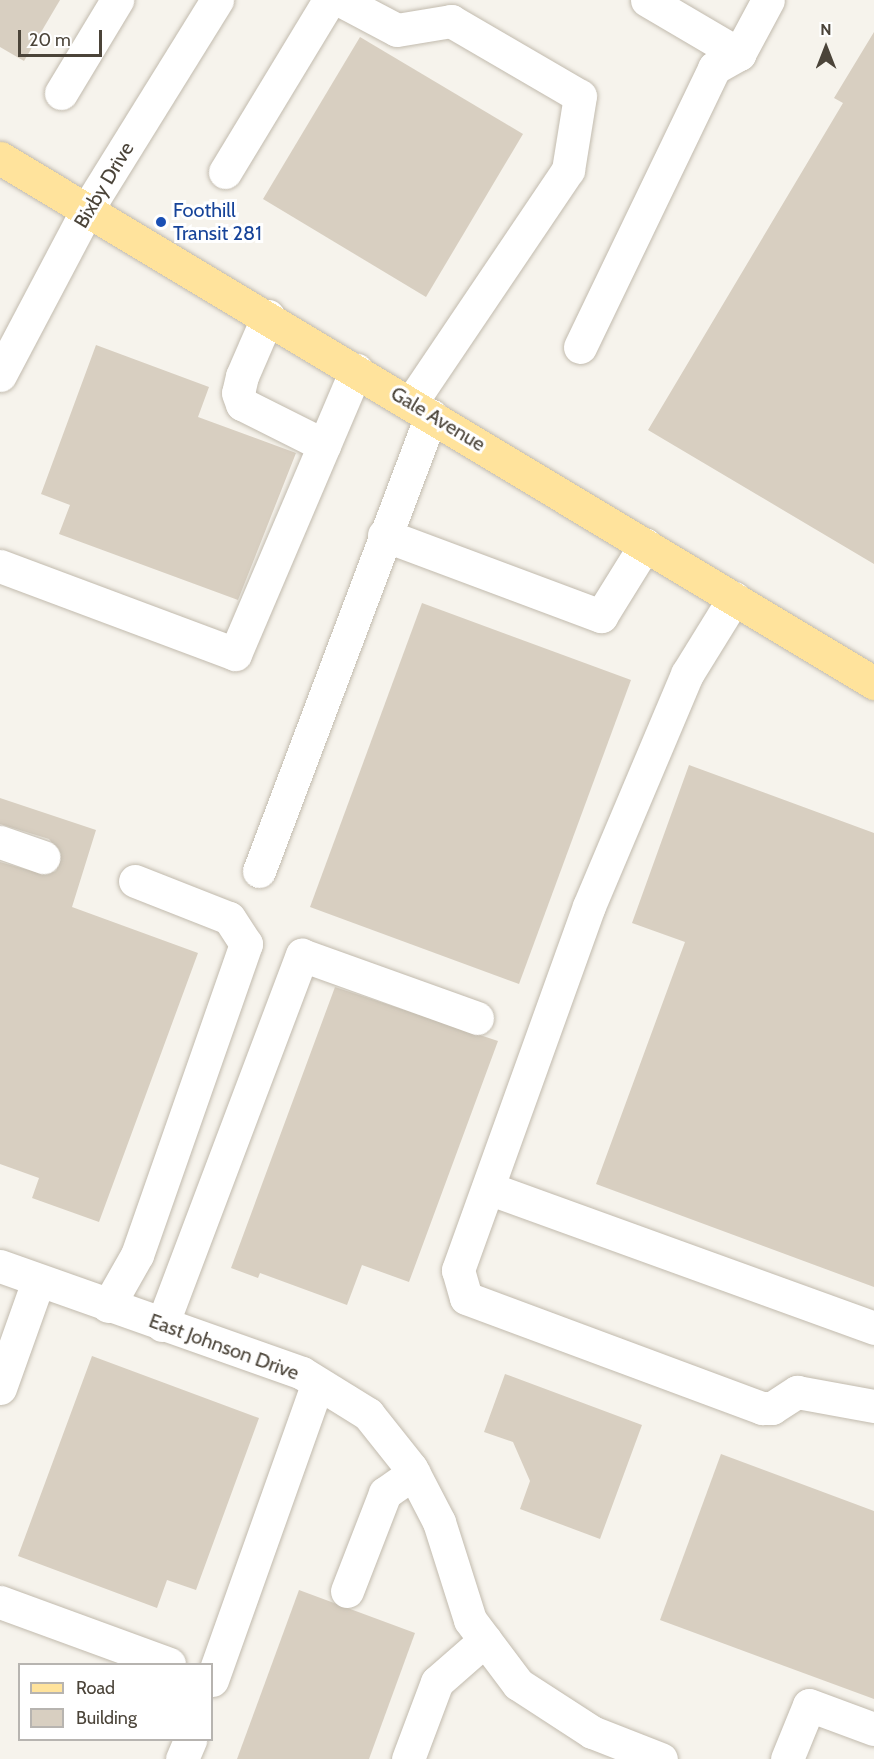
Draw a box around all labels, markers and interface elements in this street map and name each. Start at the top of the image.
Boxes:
scale bar [21,18,105,56]
north arrow [796,18,856,78]
text: N [820,20,832,39]
text: 20 m [29,29,71,51]
street label: Bixby Drive [69,138,139,232]
place label: Foothill Transit 281 [173,198,262,245]
marker: Foothill Transit 281 [154,215,168,229]
street label: Gale Avenue [386,381,490,457]
street label: East Johnson Drive [146,1309,302,1385]
legend [18,1663,213,1741]
text: Road [76,1677,115,1699]
text: Building [76,1707,137,1729]

